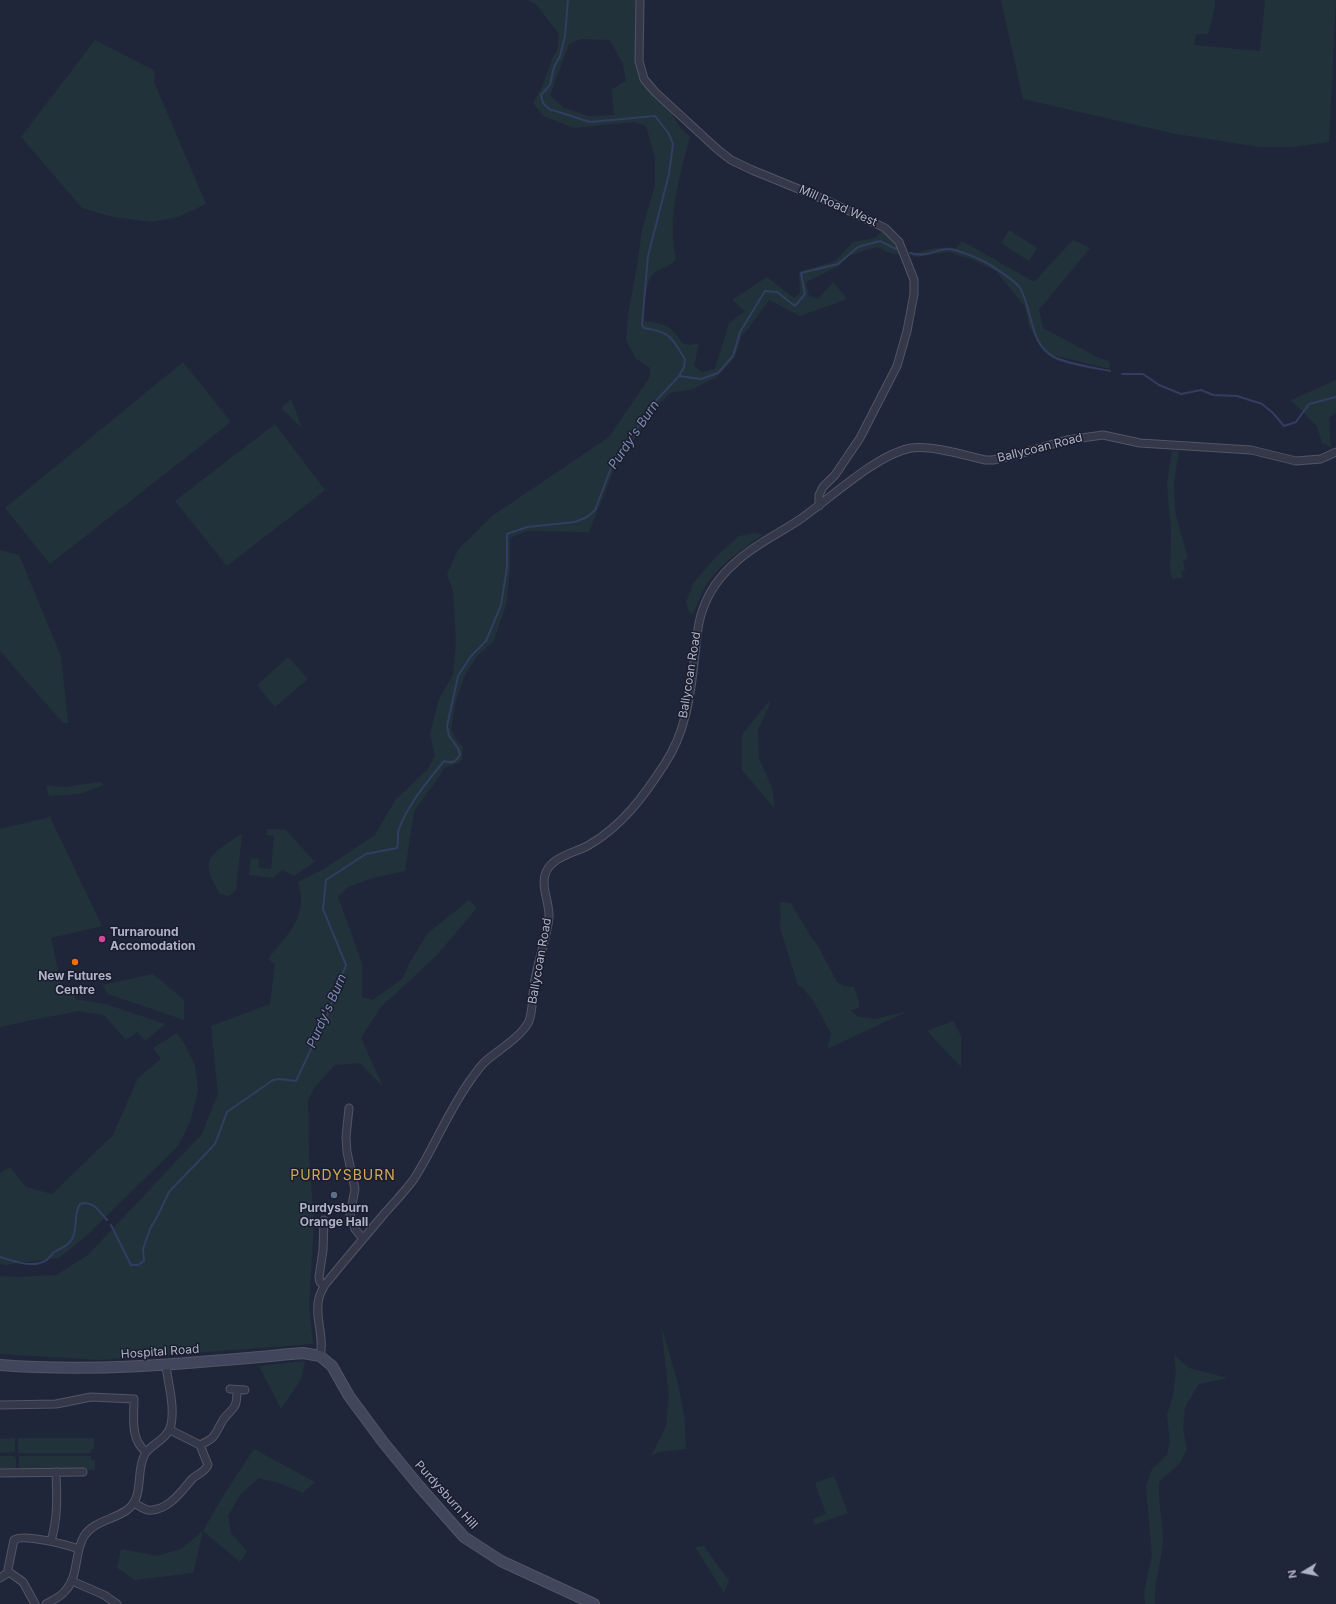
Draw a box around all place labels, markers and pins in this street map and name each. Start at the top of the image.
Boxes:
place label: Turnaround Accomodation [110,925,195,953]
marker: Turnaround Accomodation [97,934,107,944]
marker: New Futures Centre [70,957,80,967]
place label: New Futures Centre [38,969,112,997]
marker: Purdysburn Orange Hall [329,1190,339,1200]
place label: Purdysburn Orange Hall [300,1201,368,1229]

